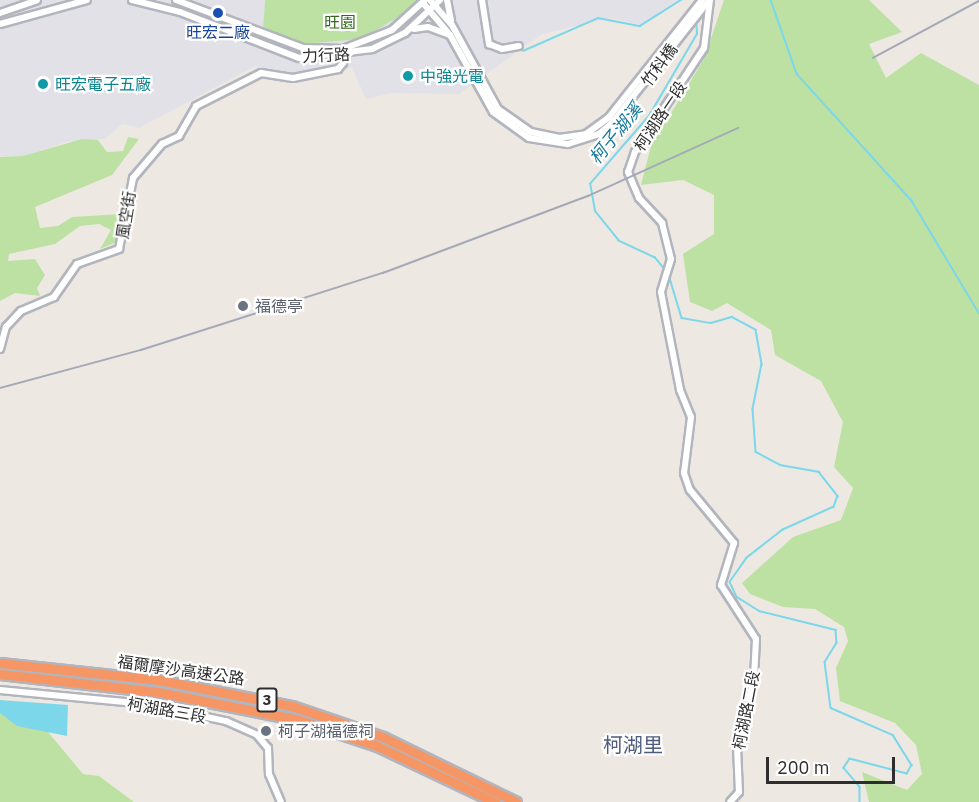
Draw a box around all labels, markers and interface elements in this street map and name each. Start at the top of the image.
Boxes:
marker: 旺宏二廠 [211,6,225,20]
park label: 旺園 [324,12,356,32]
place label: 旺宏二廠 [186,22,250,42]
street label: 竹科橋 [637,40,681,90]
street label: 力行路 [302,44,350,66]
place label: 中強光電 [420,66,484,86]
marker: 中強光電 [401,69,415,83]
place label: 旺宏電子五廠 [55,74,151,94]
marker: 旺宏電子五廠 [36,77,50,91]
street label: 柯湖路一段 [630,77,690,155]
water label: 柯子湖溪 [585,99,647,169]
street label: 風空街 [113,190,139,240]
place label: 福德亭 [255,296,303,316]
marker: 福德亭 [236,299,250,313]
street label: 福爾摩沙高速公路 [116,652,246,688]
street label: 柯湖路二段 [729,669,763,751]
road number: 3 [256,688,278,712]
street label: 柯湖路三段 [126,694,208,726]
place label: 柯子湖福德祠 [278,721,374,741]
marker: 柯子湖福德祠 [259,724,273,738]
district label: 柯湖里 [603,732,663,756]
scale bar [769,745,898,783]
text: 200 m [777,756,829,779]

